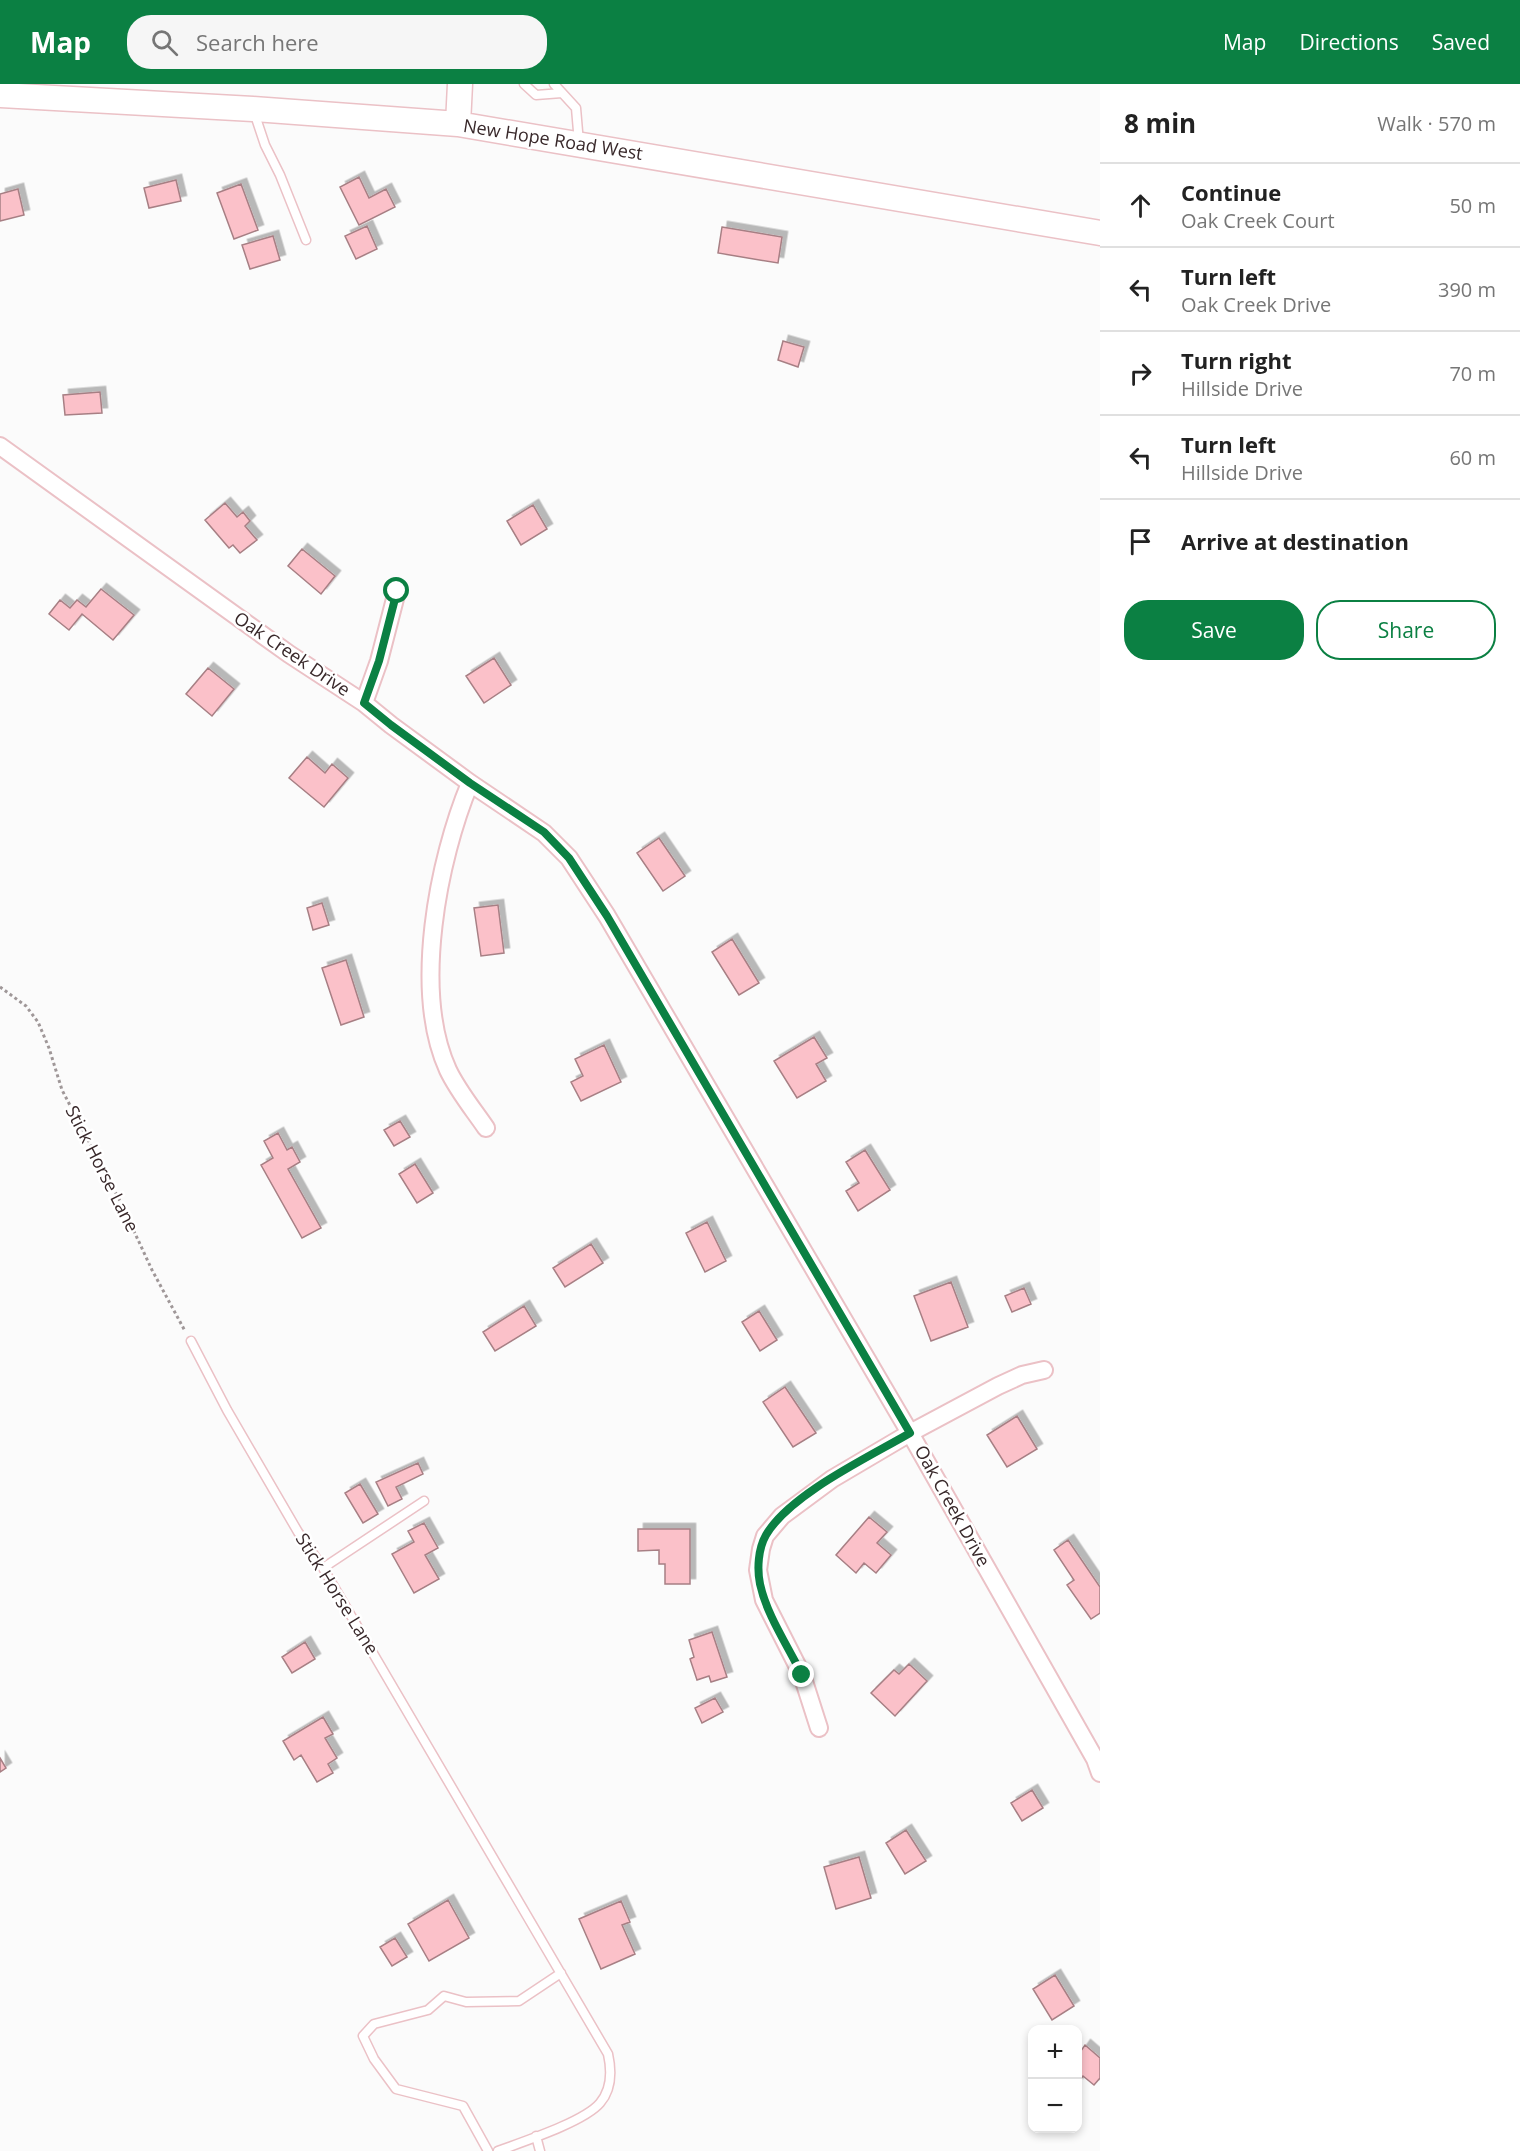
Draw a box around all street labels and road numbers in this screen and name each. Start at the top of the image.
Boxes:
street label: New Hope Road West [462,113,645,165]
street label: Oak Creek Drive [230,605,355,701]
street label: Stick Horse Lane [61,1101,145,1236]
street label: Oak Creek Drive [910,1441,996,1570]
street label: Stick Horse Lane [291,1528,385,1659]

